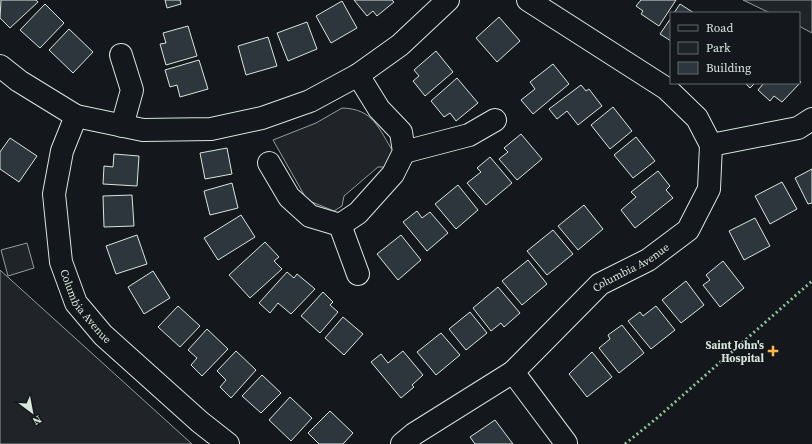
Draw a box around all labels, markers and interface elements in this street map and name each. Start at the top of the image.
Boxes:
legend [670,12,800,84]
text: Road [706,20,733,36]
text: Park [706,40,731,56]
text: Building [706,60,751,76]
street label: Columbia Avenue [589,240,673,296]
street label: Columbia Avenue [56,267,115,347]
place label: Saint John's Hospital [705,338,764,366]
marker: Saint John's Hospital [767,345,779,357]
north arrow [12,392,52,432]
text: N [30,412,44,429]

